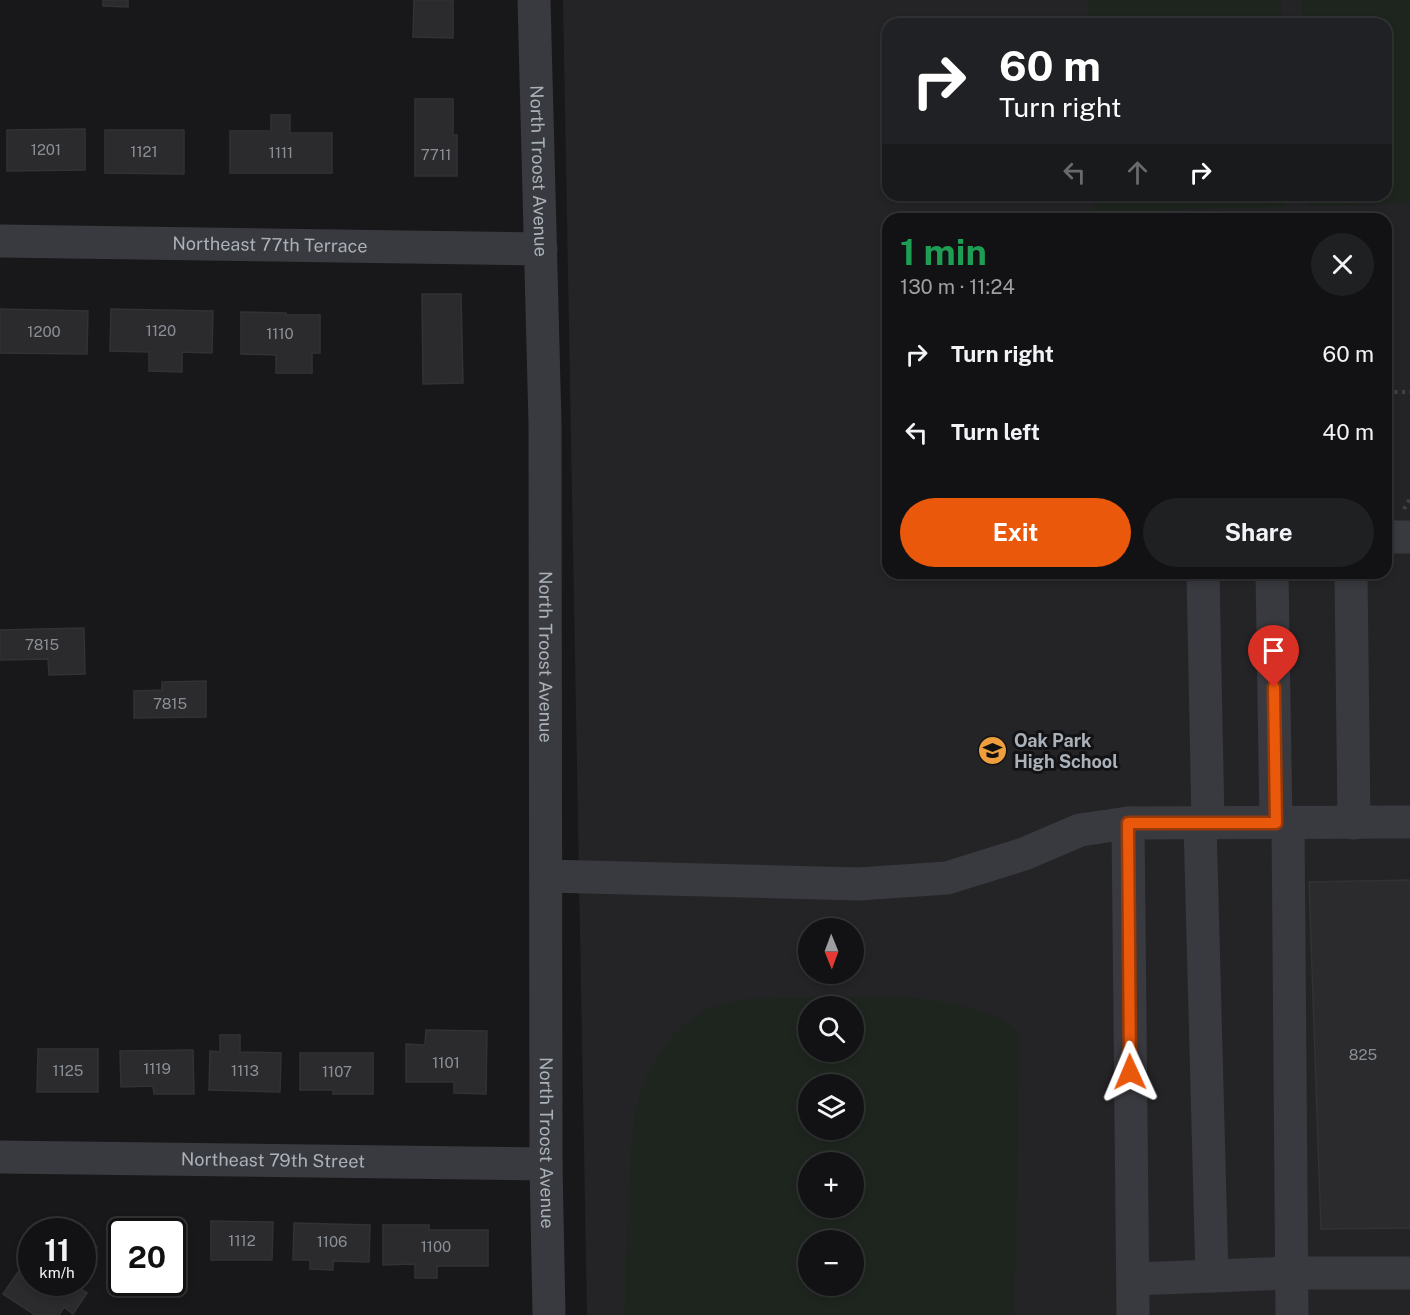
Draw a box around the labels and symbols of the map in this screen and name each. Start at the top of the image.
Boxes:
street label: North Troost Avenue [526,85,552,257]
house number: 1201 [31,141,61,158]
house number: 1121 [130,143,158,160]
house number: 1111 [269,144,293,161]
house number: 7711 [421,146,451,163]
street label: Northeast 77th Terrace [172,233,368,256]
house number: 1120 [146,322,176,339]
house number: 1200 [27,323,61,340]
house number: 1110 [266,325,294,342]
street label: North Troost Avenue [535,571,556,743]
pin [1248,625,1299,687]
house number: 7815 [25,636,59,653]
house number: 7815 [153,695,187,712]
place label: Oak Park High School [1014,730,1118,772]
school or university icon: Oak Park High School [977,735,1009,767]
north arrow [798,918,864,984]
position arrow [1098,1040,1162,1104]
house number: 825 [1349,1046,1377,1063]
house number: 1101 [432,1054,460,1071]
street label: North Troost Avenue [536,1057,558,1229]
house number: 1119 [143,1060,171,1077]
house number: 1125 [53,1062,83,1079]
house number: 1113 [231,1062,259,1079]
house number: 1107 [322,1063,352,1080]
street label: Northeast 79th Street [181,1148,365,1172]
speed limit sign: 20 [108,1218,186,1296]
house number: 1112 [228,1232,256,1249]
house number: 1106 [317,1233,347,1250]
house number: 1100 [421,1238,451,1255]

